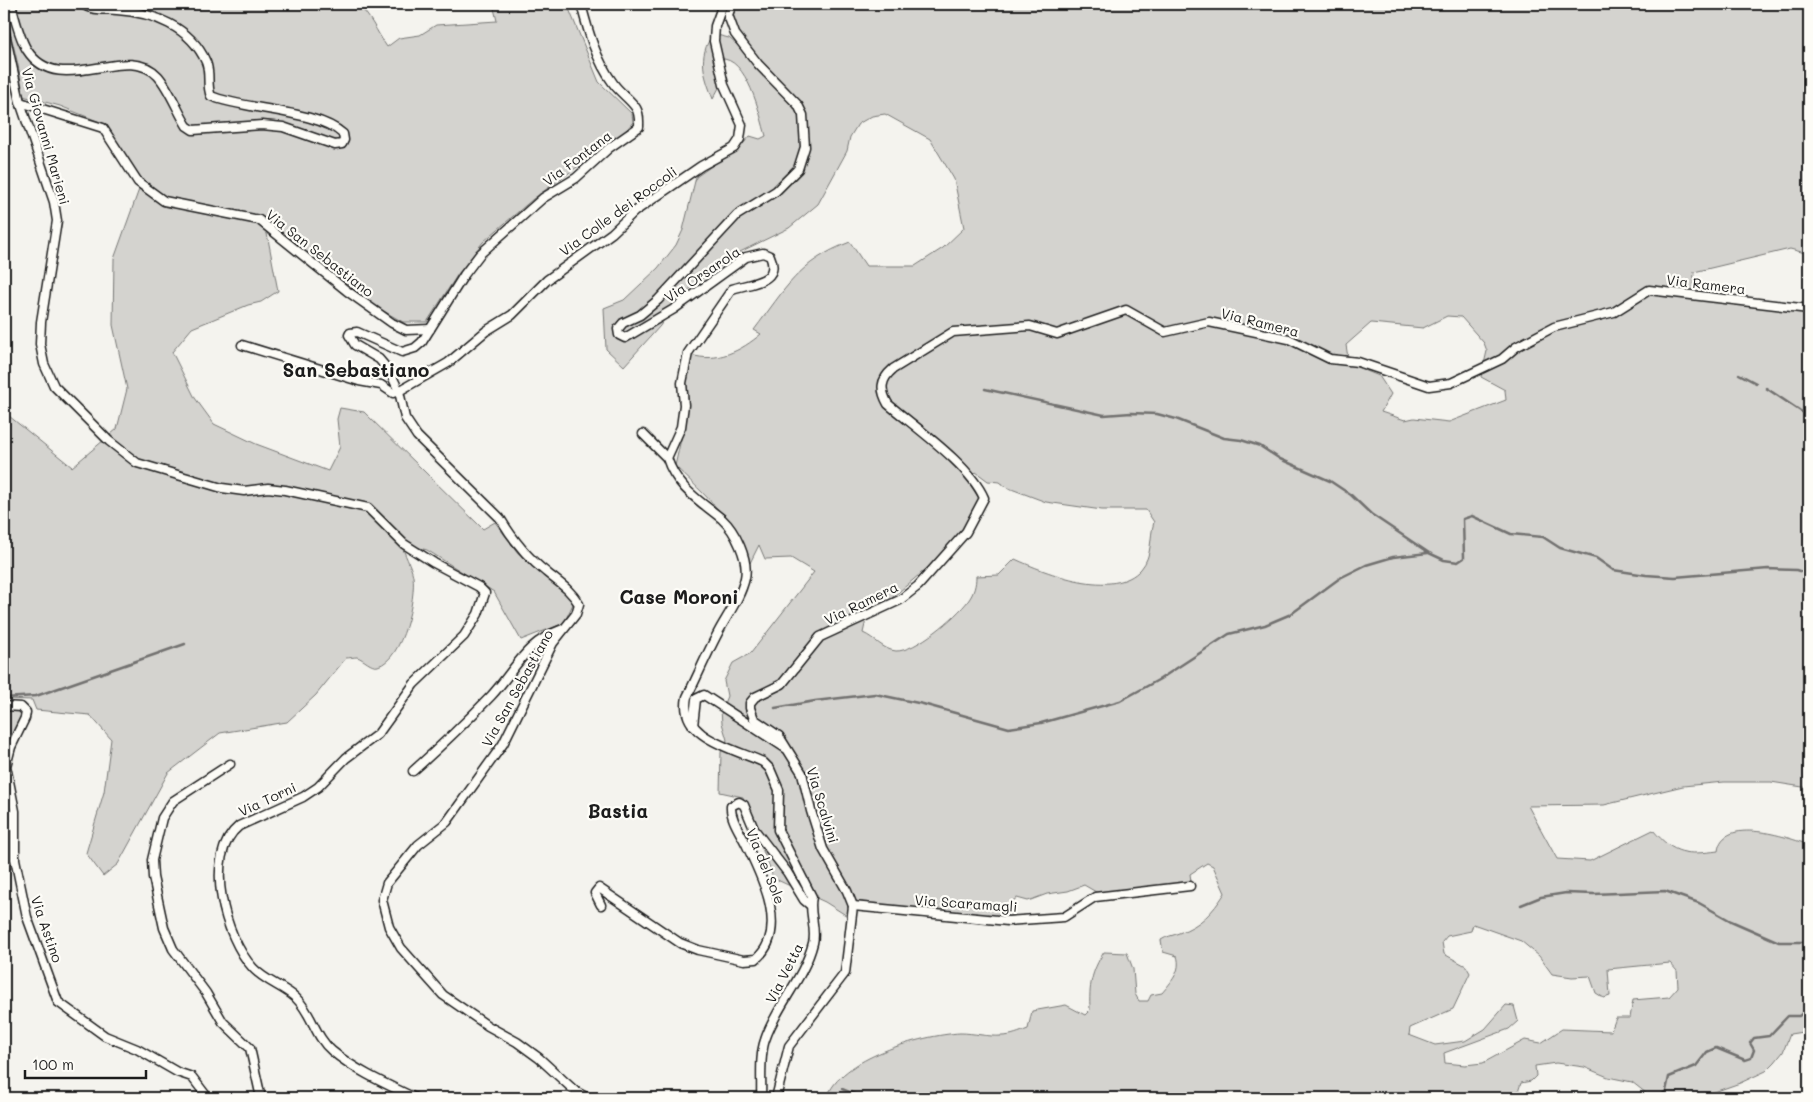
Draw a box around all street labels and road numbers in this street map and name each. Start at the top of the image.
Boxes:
street label: Via Giovanni Marieni [17,65,75,207]
street label: Via Fontana [539,126,615,190]
street label: Via Colle dei Roccoli [555,162,681,260]
street label: Via San Sebastiano [262,205,378,301]
street label: Via Orsarola [660,242,744,306]
street label: Via Ramera [1665,270,1747,298]
street label: Via Ramera [1219,303,1301,341]
street label: Via Ramera [821,577,901,629]
street label: Via San Sebastiano [477,626,557,750]
street label: Via Scalvini [802,765,844,845]
street label: Via Torni [235,777,299,821]
street label: Via del Sole [742,825,790,907]
street label: Via Scaramagli [914,890,1018,916]
street label: Via Astino [27,893,67,965]
street label: Via Vetta [761,940,807,1006]

